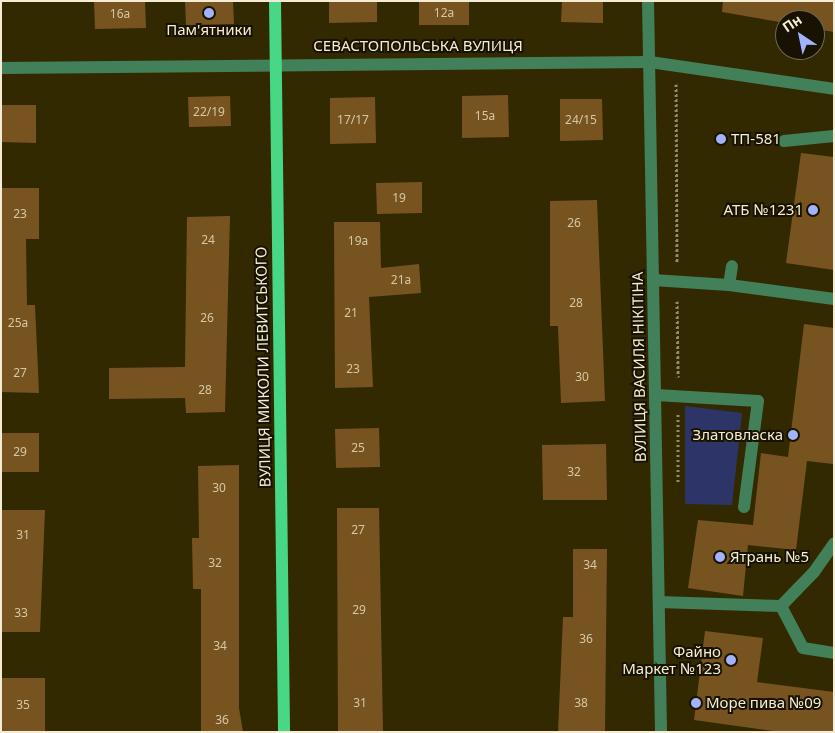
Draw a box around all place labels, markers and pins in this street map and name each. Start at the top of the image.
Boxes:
marker: Пам'ятники [203,7,215,19]
place label: Пам'ятники [166,21,252,39]
place label: ТП-581 [731,130,781,148]
marker: ТП-581 [715,133,727,145]
place label: АТБ №1231 [723,201,803,219]
marker: АТБ №1231 [807,204,819,216]
place label: Златовласка [693,426,783,444]
marker: Златовласка [787,429,799,441]
place label: Ятрань №5 [730,548,809,566]
marker: Ятрань №5 [714,551,726,563]
place label: Файно Маркет №123 [622,642,721,677]
marker: Файно Маркет №123 [725,654,737,666]
place label: Море пива №09 [706,694,821,712]
marker: Море пива №09 [690,697,702,709]

